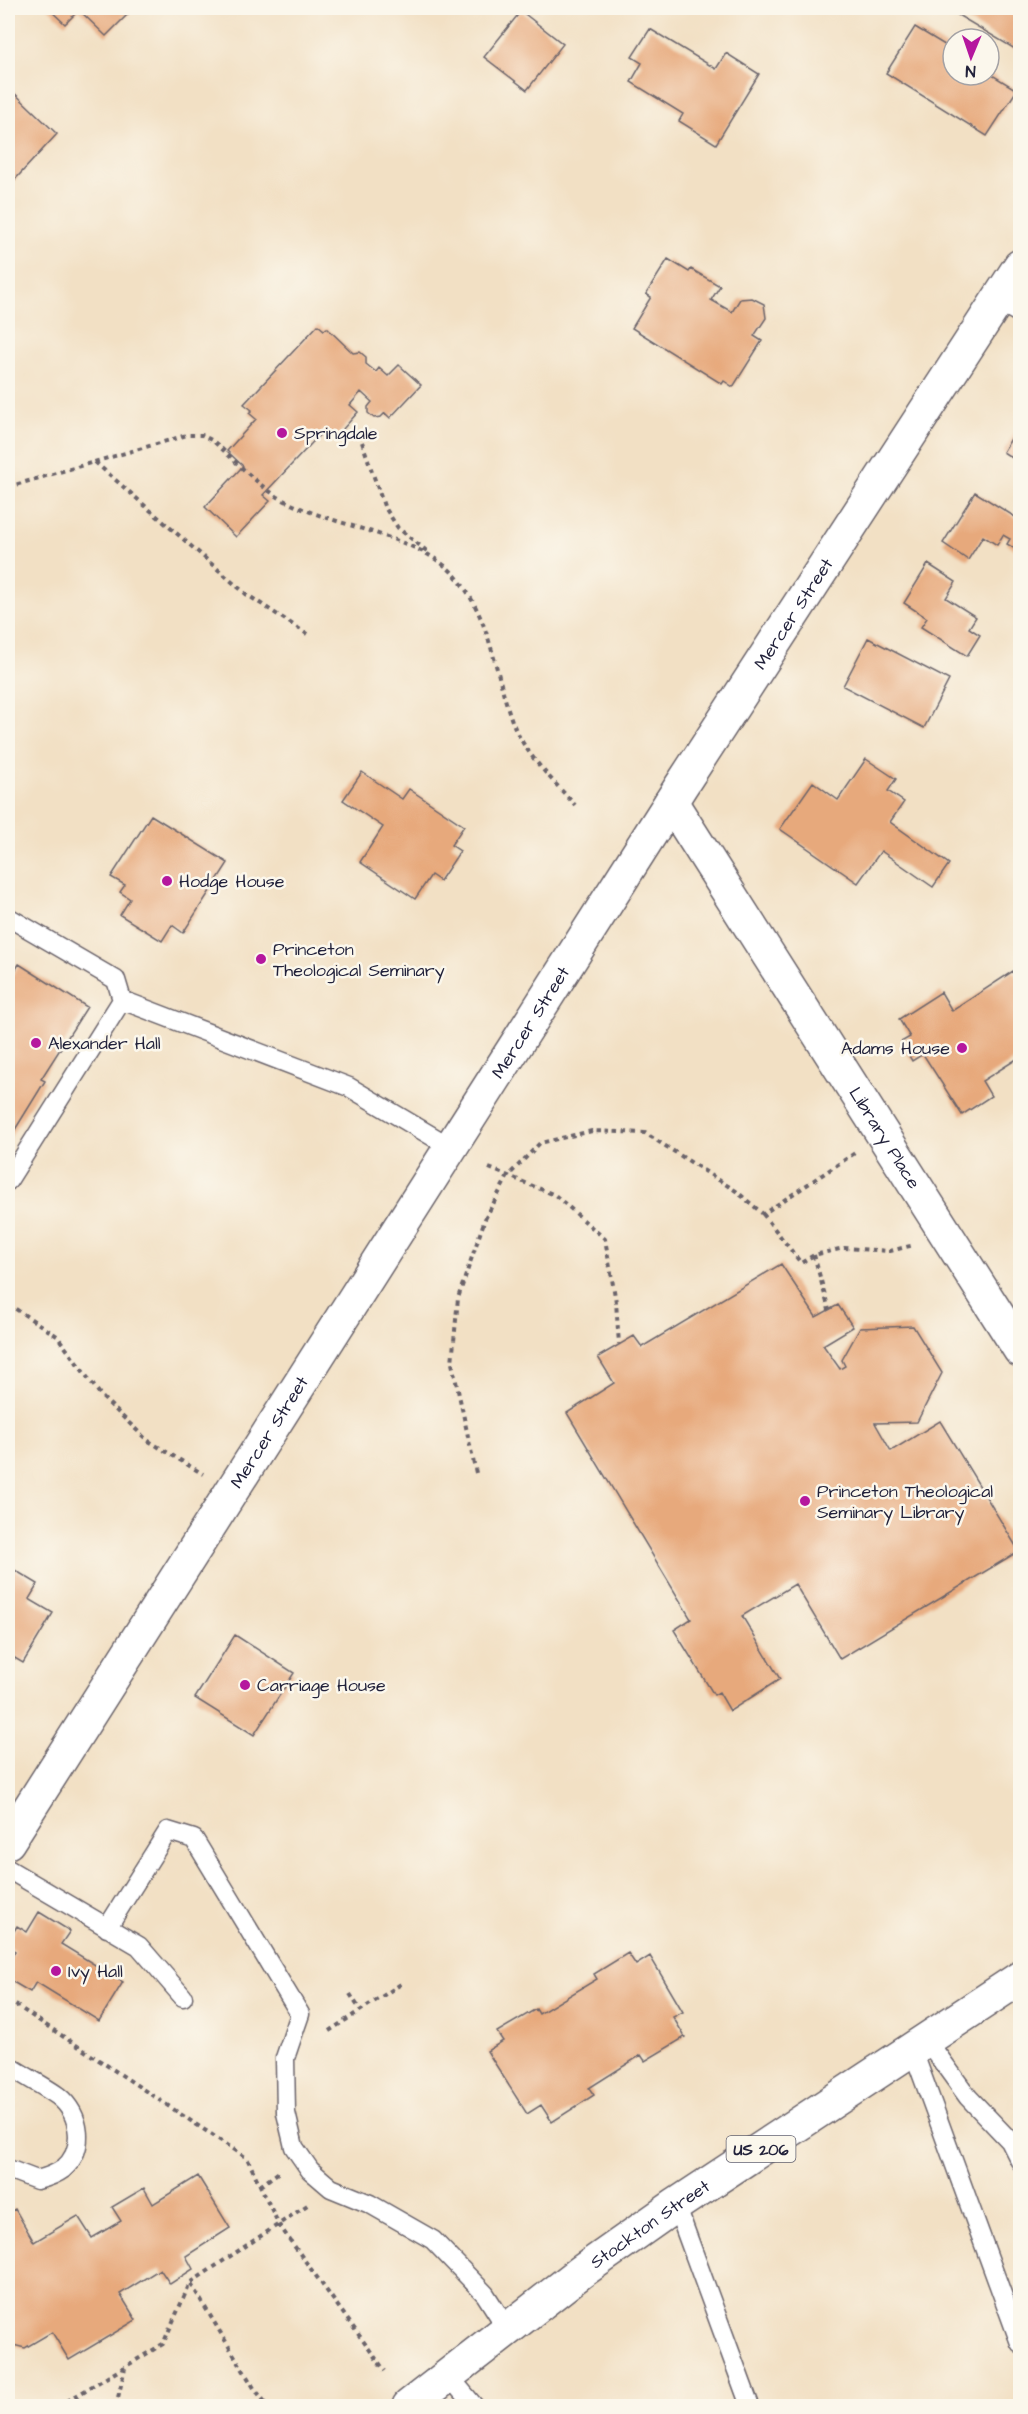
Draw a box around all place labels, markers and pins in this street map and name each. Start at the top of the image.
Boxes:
place label: Springdale [294,421,378,447]
marker: Springdale [275,426,289,440]
place label: Hodge House [179,869,285,895]
marker: Hodge House [160,874,174,888]
place label: Princeton Theological Seminary [273,937,445,984]
marker: Princeton Theological Seminary [254,952,268,966]
place label: Alexander Hall [48,1031,161,1056]
marker: Alexander Hall [29,1036,43,1050]
place label: Adams House [841,1036,950,1061]
marker: Adams House [955,1041,969,1055]
place label: Princeton Theological Seminary Library [817,1479,993,1526]
marker: Princeton Theological Seminary Library [798,1494,812,1508]
place label: Carriage House [257,1673,386,1699]
marker: Carriage House [238,1678,252,1692]
place label: Ivy Hall [68,1959,123,1985]
marker: Ivy Hall [49,1964,63,1978]

